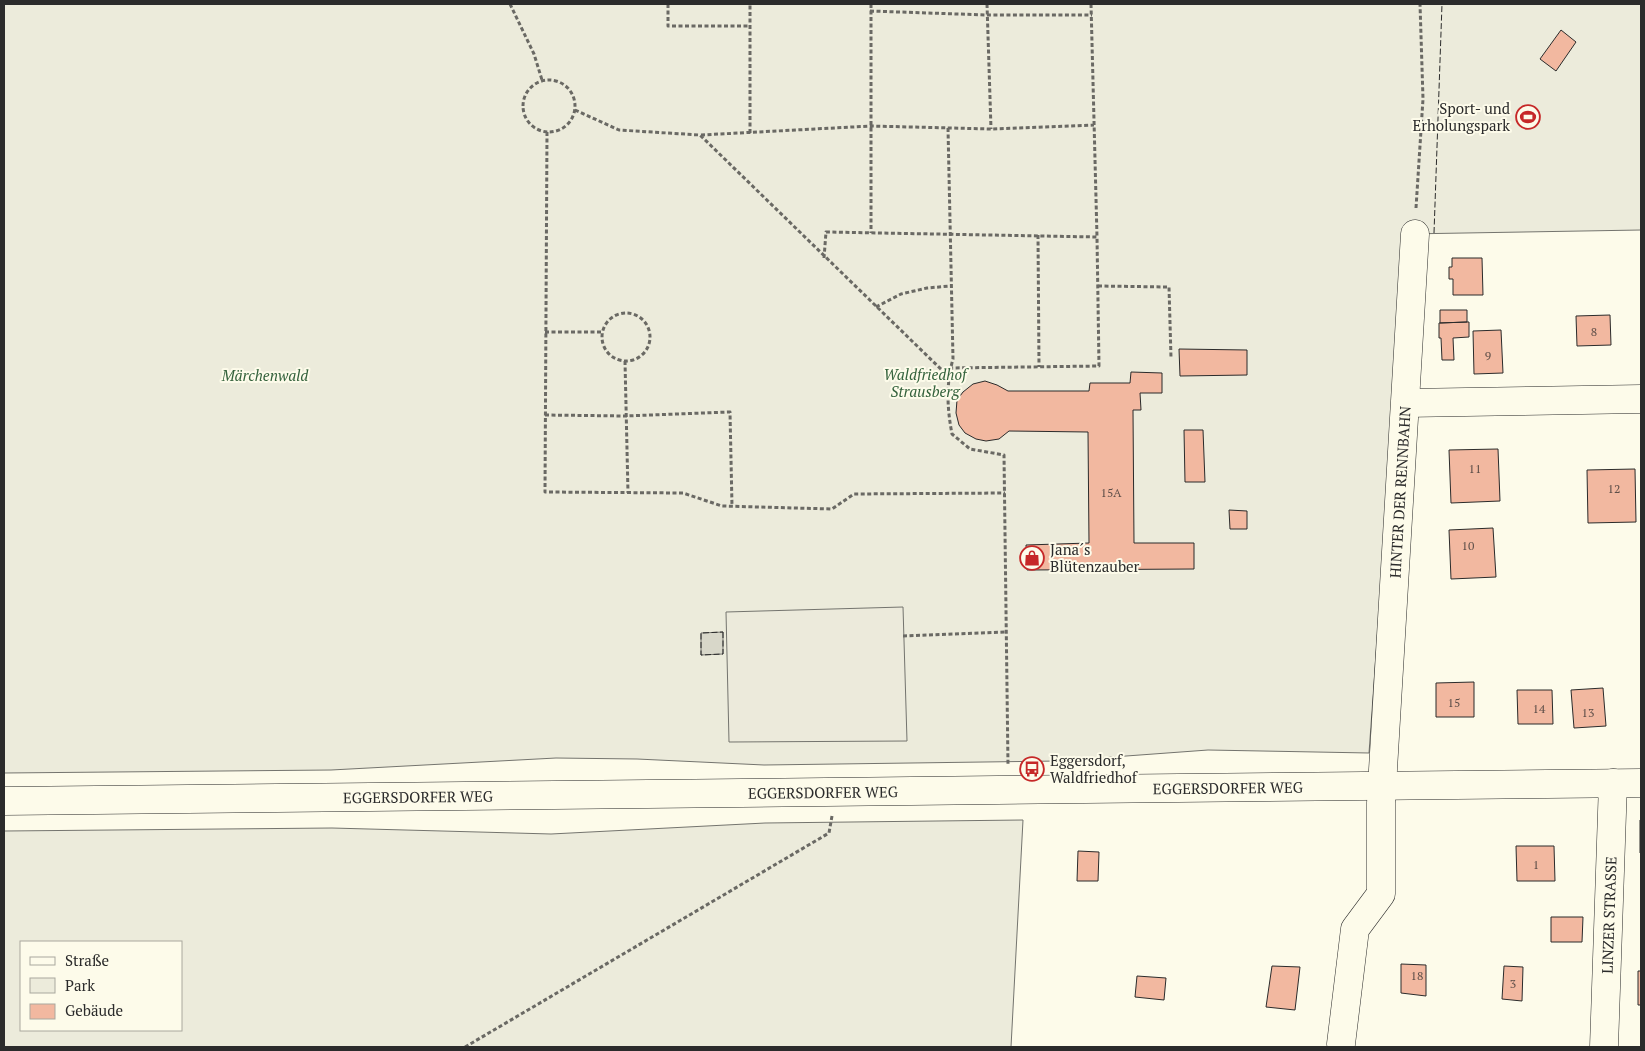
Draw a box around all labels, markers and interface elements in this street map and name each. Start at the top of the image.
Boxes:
place label: Sport- und Erholungspark [1412,98,1510,135]
sports icon: Sport- und Erholungspark [1515,104,1541,130]
house number: 8 [1591,324,1597,339]
house number: 9 [1485,348,1491,363]
park label: Waldfriedhof Strausberg [884,364,969,401]
park label: Märchenwald [221,365,309,385]
street label: HINTER DER RENNBAHN [1384,405,1415,579]
house number: 11 [1469,461,1481,476]
house number: 12 [1608,481,1620,496]
house number: 15A [1101,485,1122,500]
house number: 10 [1462,538,1474,553]
place label: Jana´s Blütenzauber [1050,539,1140,576]
shop icon: Jana´s Blütenzauber [1019,545,1045,571]
house number: 15 [1448,695,1460,710]
house number: 14 [1533,701,1546,716]
house number: 13 [1582,705,1594,720]
place label: Eggersdorf, Waldfriedhof [1050,750,1138,787]
bus stop icon: Eggersdorf, Waldfriedhof [1019,756,1045,782]
street label: EGGERSDORFER WEG [1153,777,1304,798]
street label: EGGERSDORFER WEG [748,781,899,803]
street label: EGGERSDORFER WEG [343,786,494,807]
street label: LINZER STRASSE [1596,856,1620,974]
house number: 1 [1533,857,1539,872]
legend [20,941,182,1031]
text: Straße [65,950,109,970]
house number: 18 [1411,968,1423,983]
text: Park [65,975,95,995]
house number: 3 [1510,976,1516,991]
text: Gebäude [65,1000,123,1020]

